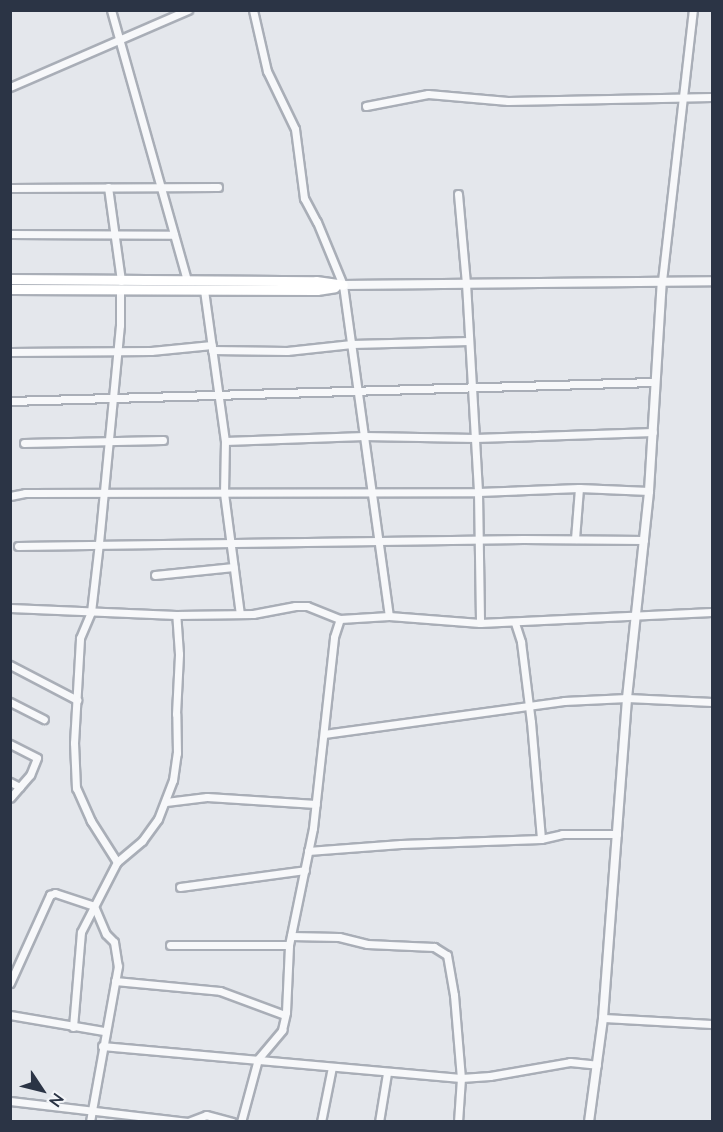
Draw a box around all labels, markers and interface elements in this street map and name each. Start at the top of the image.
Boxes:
north arrow [12,1060,72,1120]
text: N [46,1090,68,1111]

